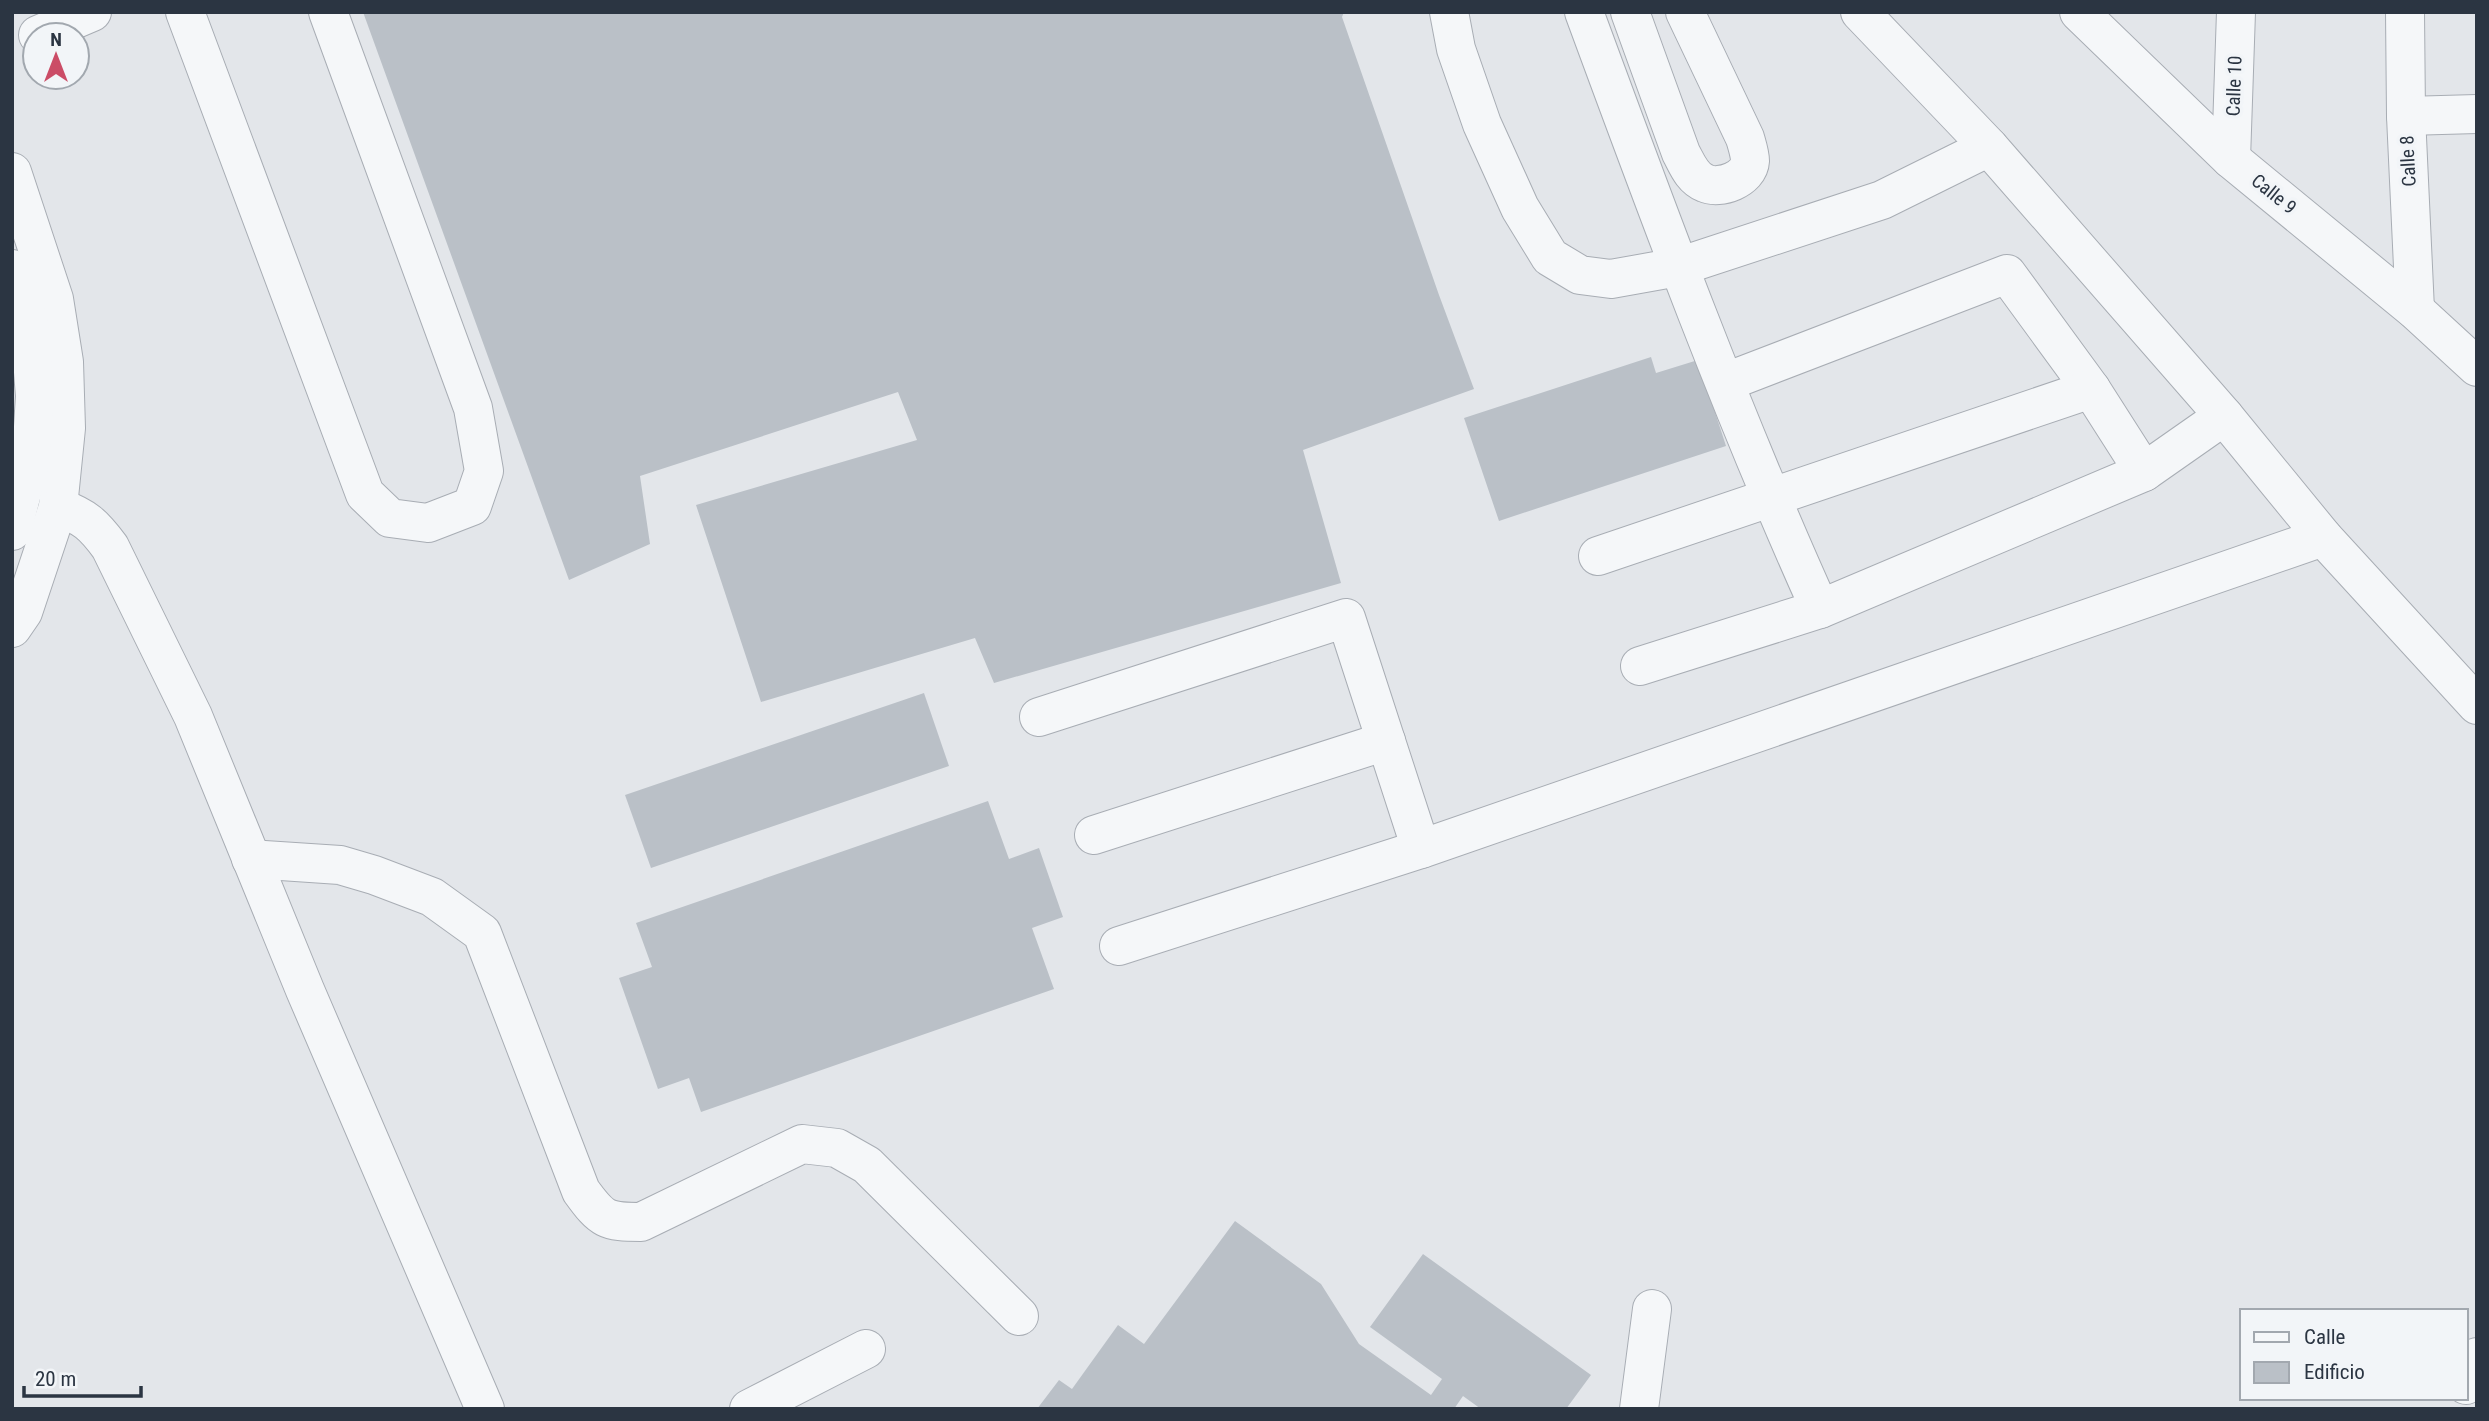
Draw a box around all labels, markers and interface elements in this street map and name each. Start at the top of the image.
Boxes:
north arrow [21,21,91,91]
text: N [50,28,62,51]
street label: Calle 10 [2221,55,2247,117]
street label: Calle 8 [2395,135,2421,187]
street label: Calle 9 [2247,169,2301,219]
legend [2240,1309,2468,1400]
text: Calle [2304,1325,2346,1349]
scale bar [24,1354,142,1398]
text: Edificio [2304,1360,2365,1384]
text: 20 m [35,1367,76,1391]

